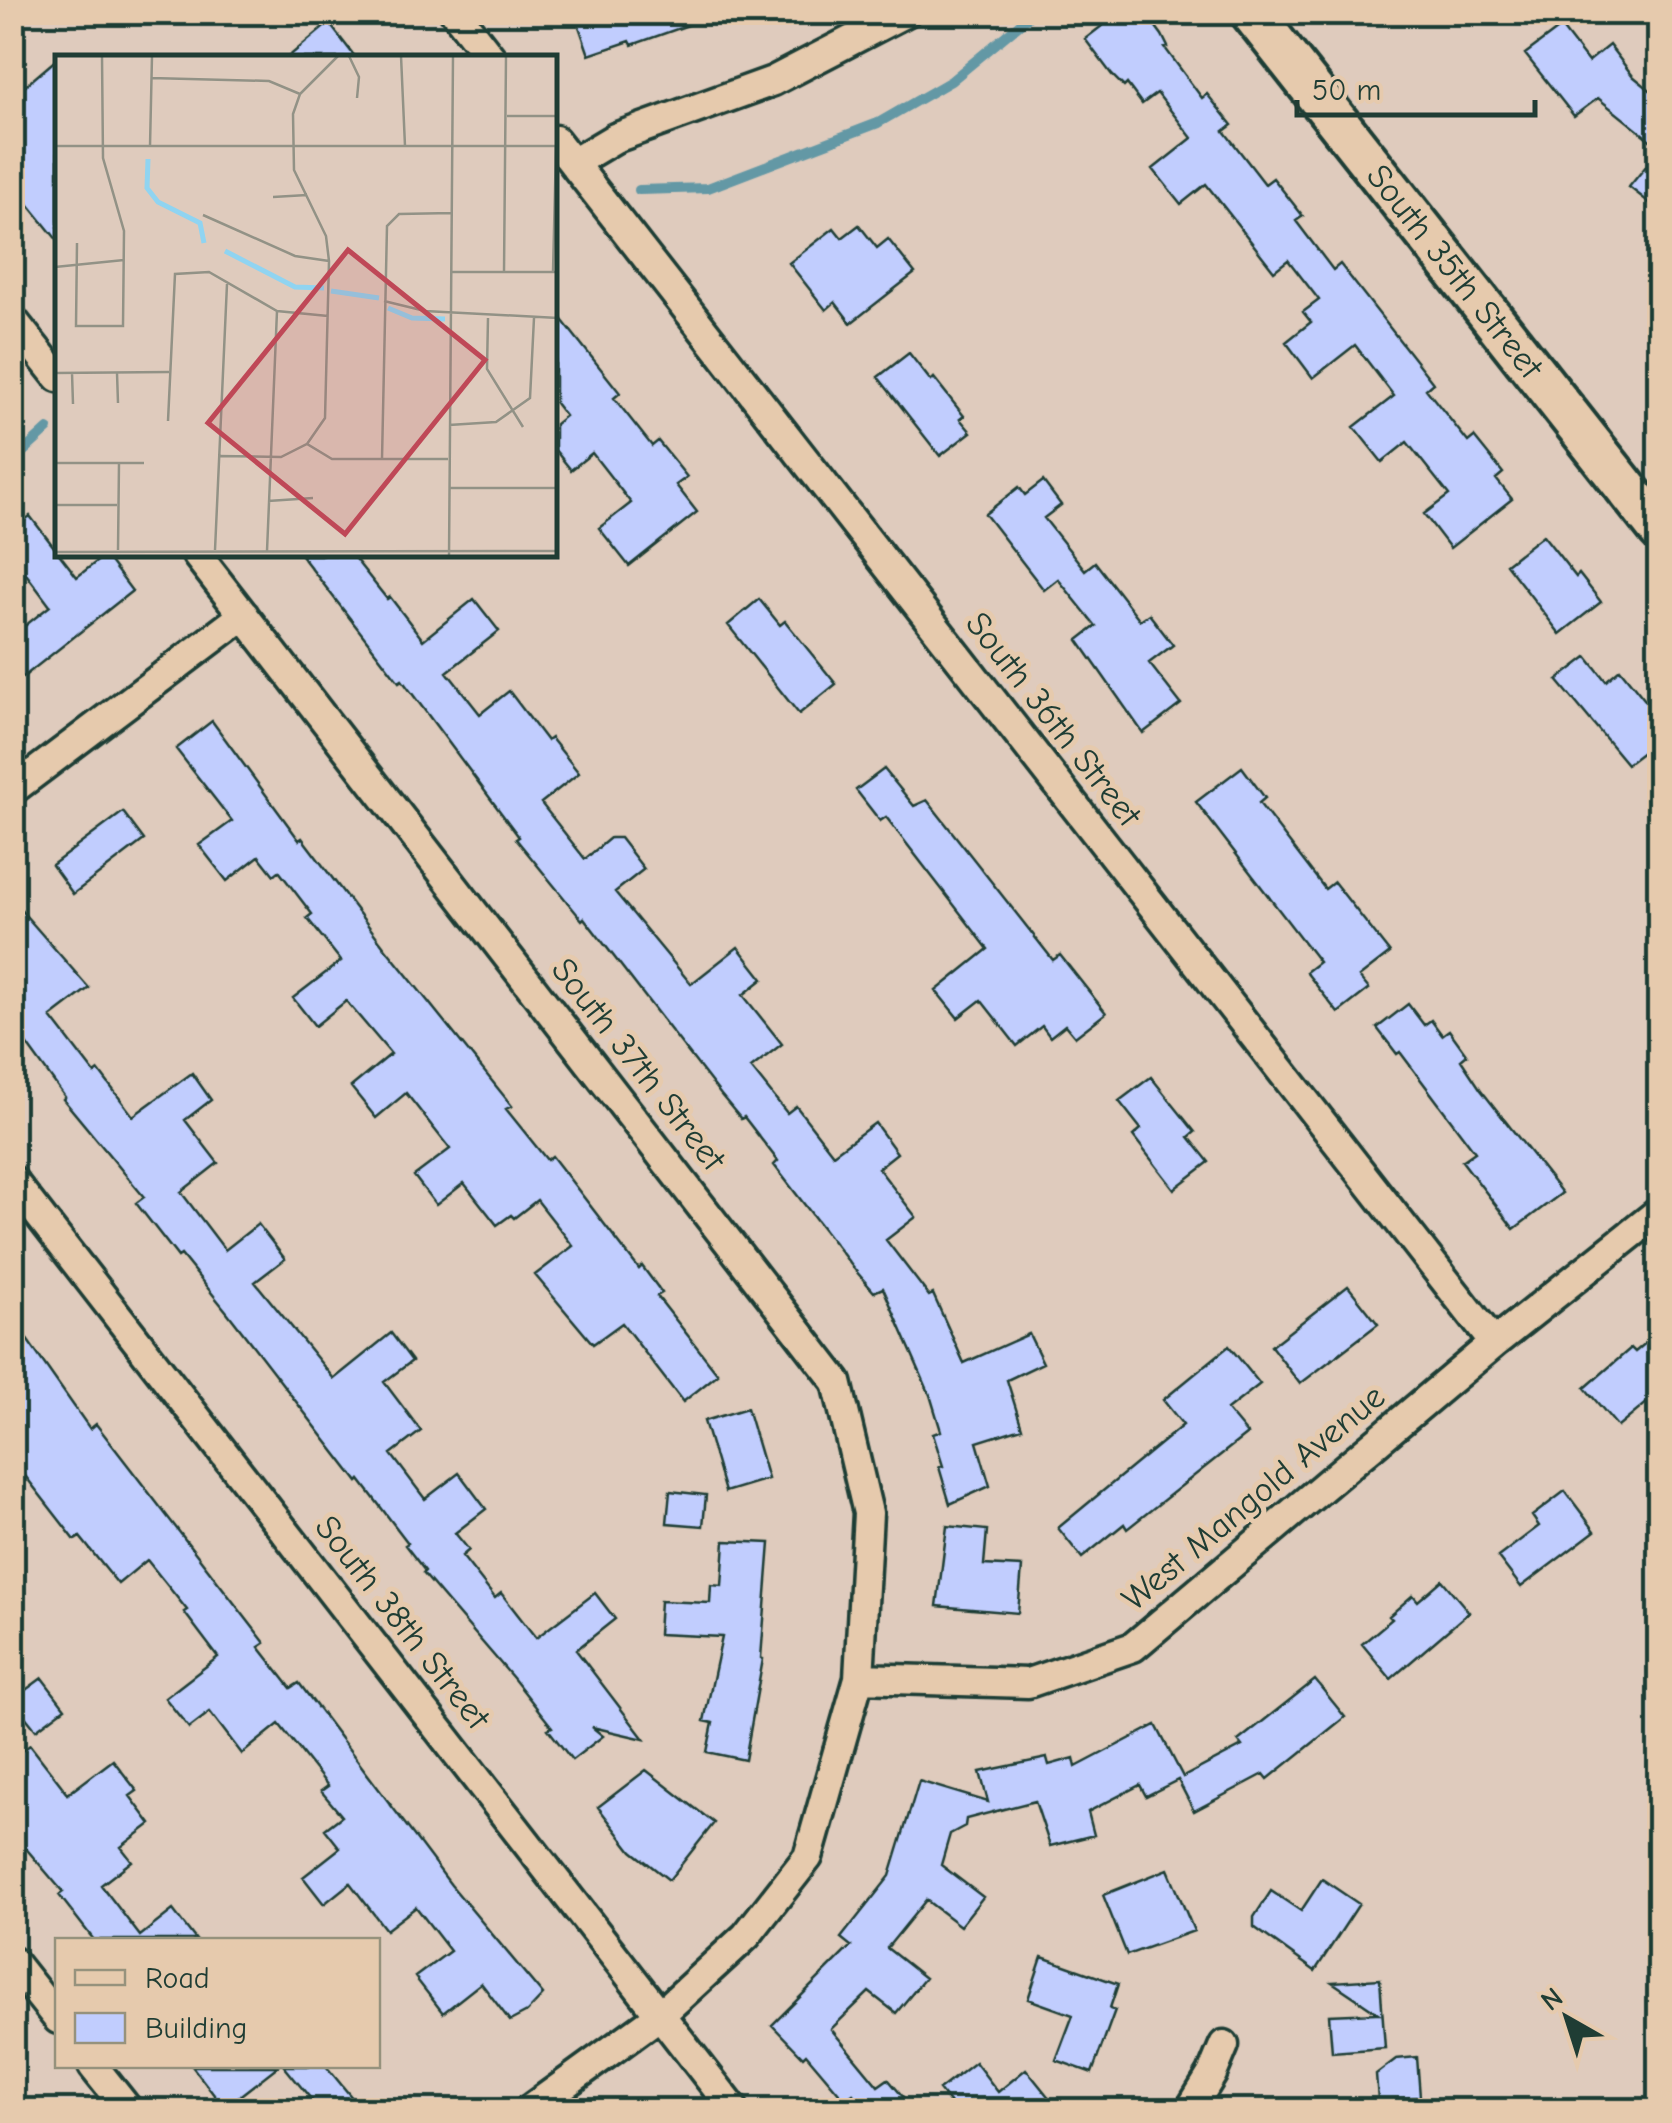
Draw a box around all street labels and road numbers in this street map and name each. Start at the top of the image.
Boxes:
street label: South 35th Street [1358,156,1552,387]
street label: South 36th Street [957,604,1151,836]
street label: South 37th Street [543,950,735,1180]
street label: West Mangold Avenue [1114,1376,1393,1619]
street label: South 38th Street [306,1507,499,1738]

